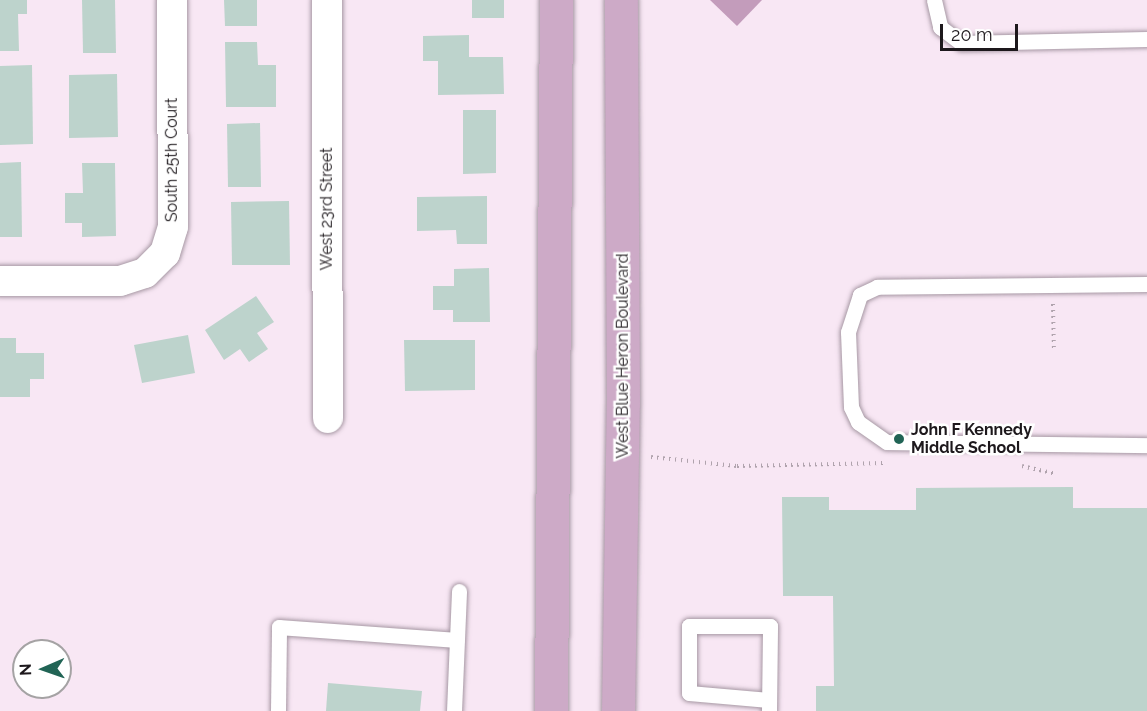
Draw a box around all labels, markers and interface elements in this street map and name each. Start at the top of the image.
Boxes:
scale bar [943,12,1021,50]
text: 20 m [951,24,993,45]
street label: South 25th Court [162,98,182,222]
street label: West 23rd Street [317,148,337,270]
street label: West Blue Heron Boulevard [613,253,633,459]
place label: John F Kennedy Middle School [911,420,1032,458]
marker: John F Kennedy Middle School [892,432,906,446]
north arrow [12,639,72,699]
text: N [16,663,35,676]

